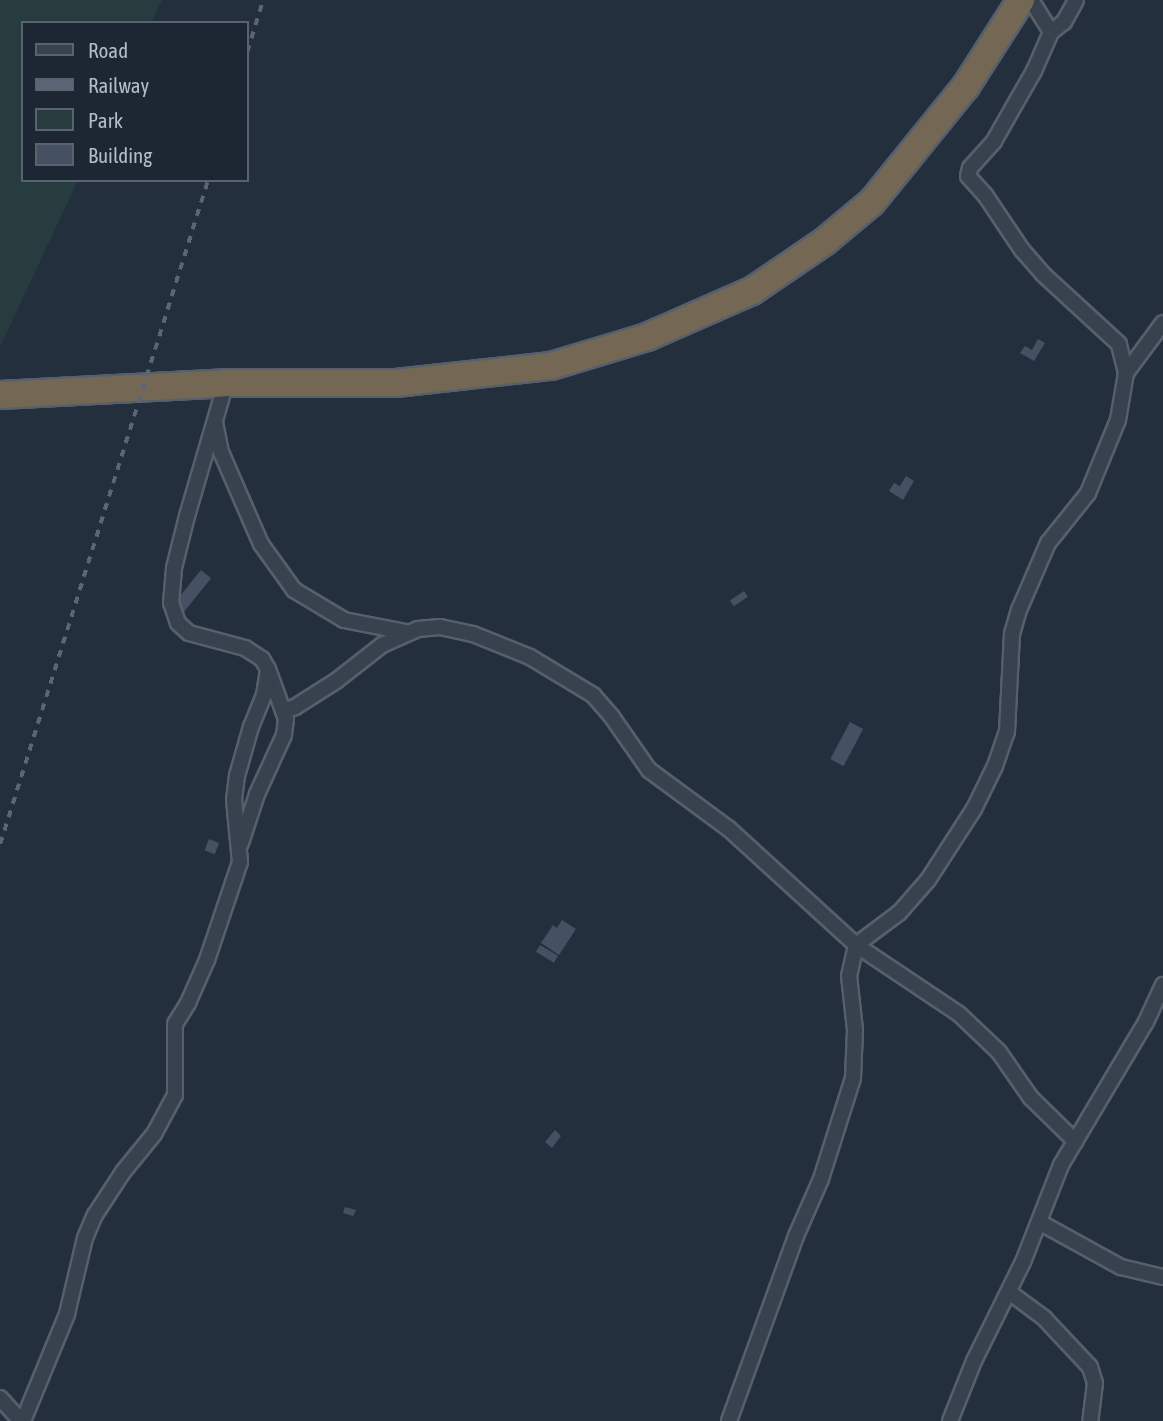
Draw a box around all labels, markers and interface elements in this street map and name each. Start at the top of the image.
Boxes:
legend [21,21,248,182]
text: Road [88,38,128,62]
text: Railway [88,73,149,97]
text: Park [88,108,123,132]
text: Building [88,143,152,167]

